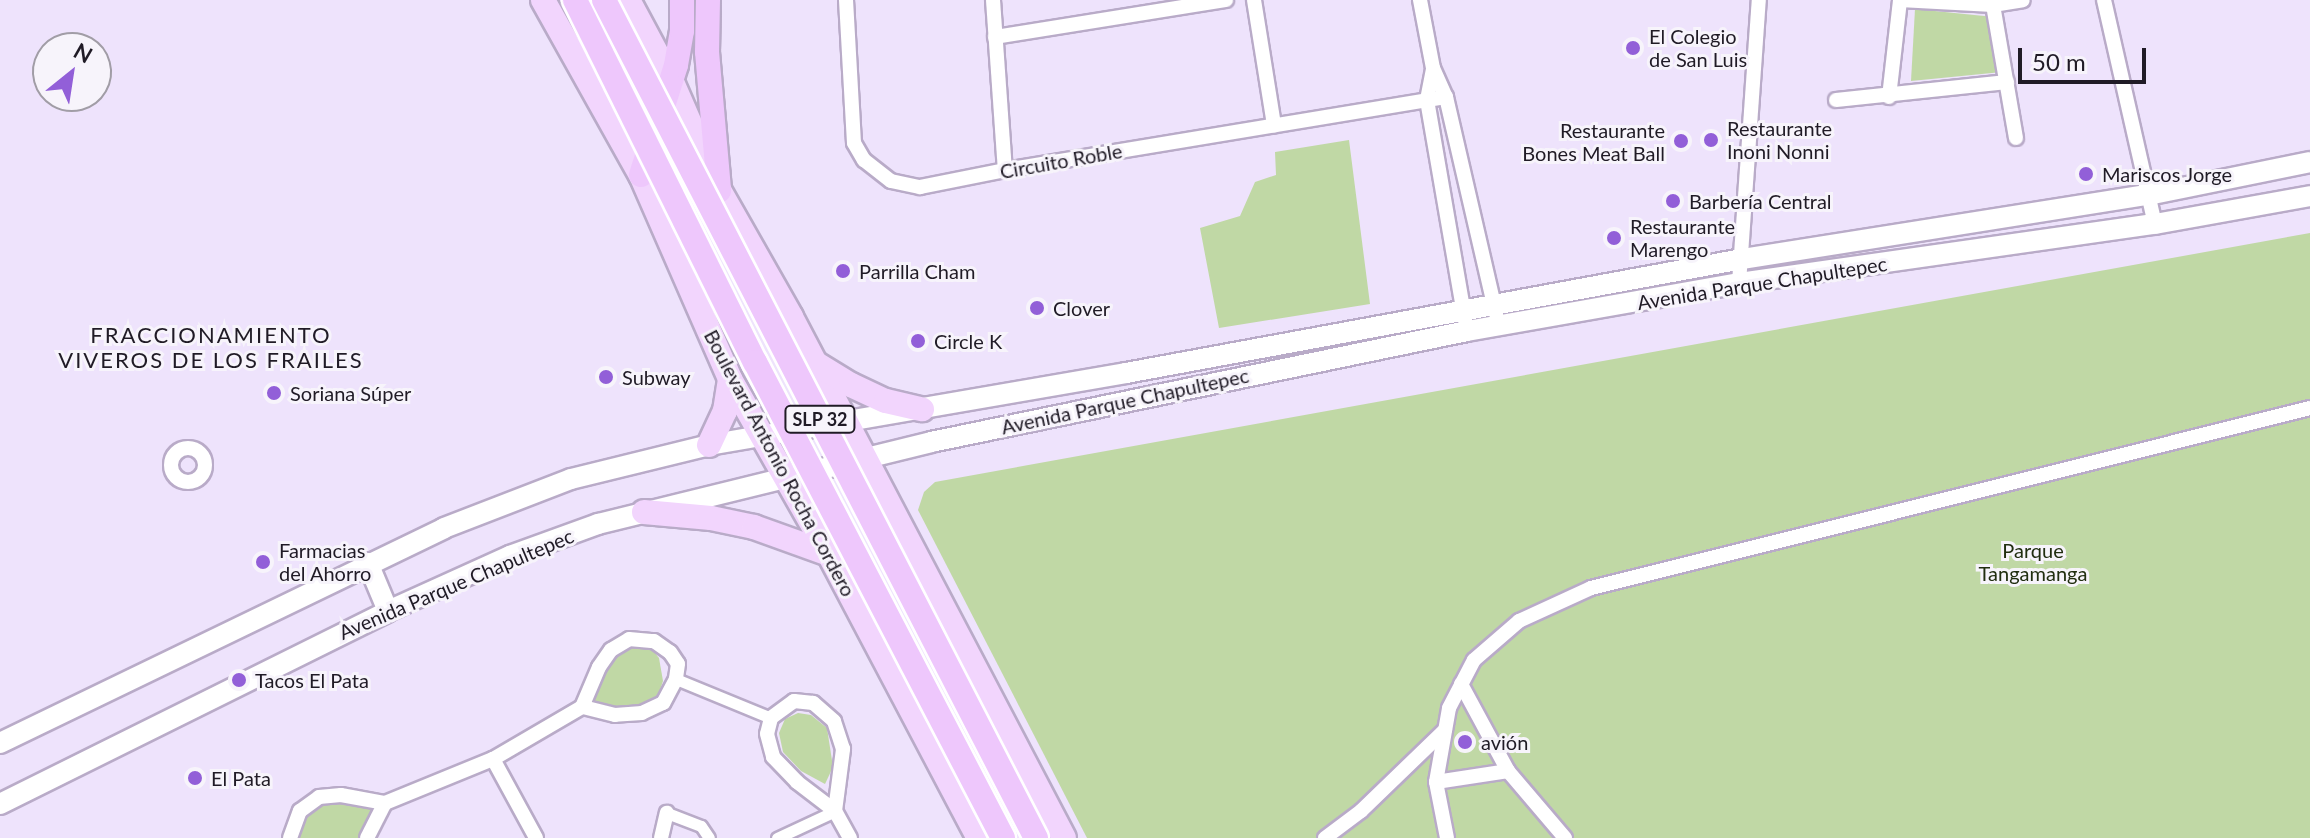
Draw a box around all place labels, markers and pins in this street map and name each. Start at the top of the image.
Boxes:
place label: El Colegio de San Luis [1649,24,1747,71]
marker: El Colegio de San Luis [1624,39,1642,57]
place label: Restaurante Inoni Nonni [1727,116,1832,163]
place label: Restaurante Bones Meat Ball [1522,118,1665,165]
marker: Restaurante Inoni Nonni [1702,131,1720,149]
marker: Restaurante Bones Meat Ball [1672,132,1690,150]
place label: Mariscos Jorge [2102,162,2233,186]
marker: Mariscos Jorge [2077,165,2095,183]
place label: Barbería Central [1689,189,1832,213]
marker: Barbería Central [1664,192,1682,210]
place label: Restaurante Marengo [1630,214,1735,261]
marker: Restaurante Marengo [1605,229,1623,247]
place label: Parrilla Cham [859,259,975,283]
marker: Parrilla Cham [834,262,852,280]
place label: Clover [1053,296,1110,320]
marker: Clover [1028,299,1046,317]
place label: Circle K [934,329,1002,353]
marker: Circle K [909,332,927,350]
place label: Subway [622,365,690,389]
marker: Subway [597,368,615,386]
place label: Soriana Súper [290,381,411,405]
marker: Soriana Súper [265,384,283,402]
place label: Farmacias del Ahorro [279,538,372,585]
marker: Farmacias del Ahorro [254,553,272,571]
place label: Tacos El Pata [255,668,369,692]
marker: Tacos El Pata [230,671,248,689]
place label: avión [1481,730,1528,754]
marker: avión [1456,733,1474,751]
place label: El Pata [211,766,271,790]
marker: El Pata [186,769,204,787]

